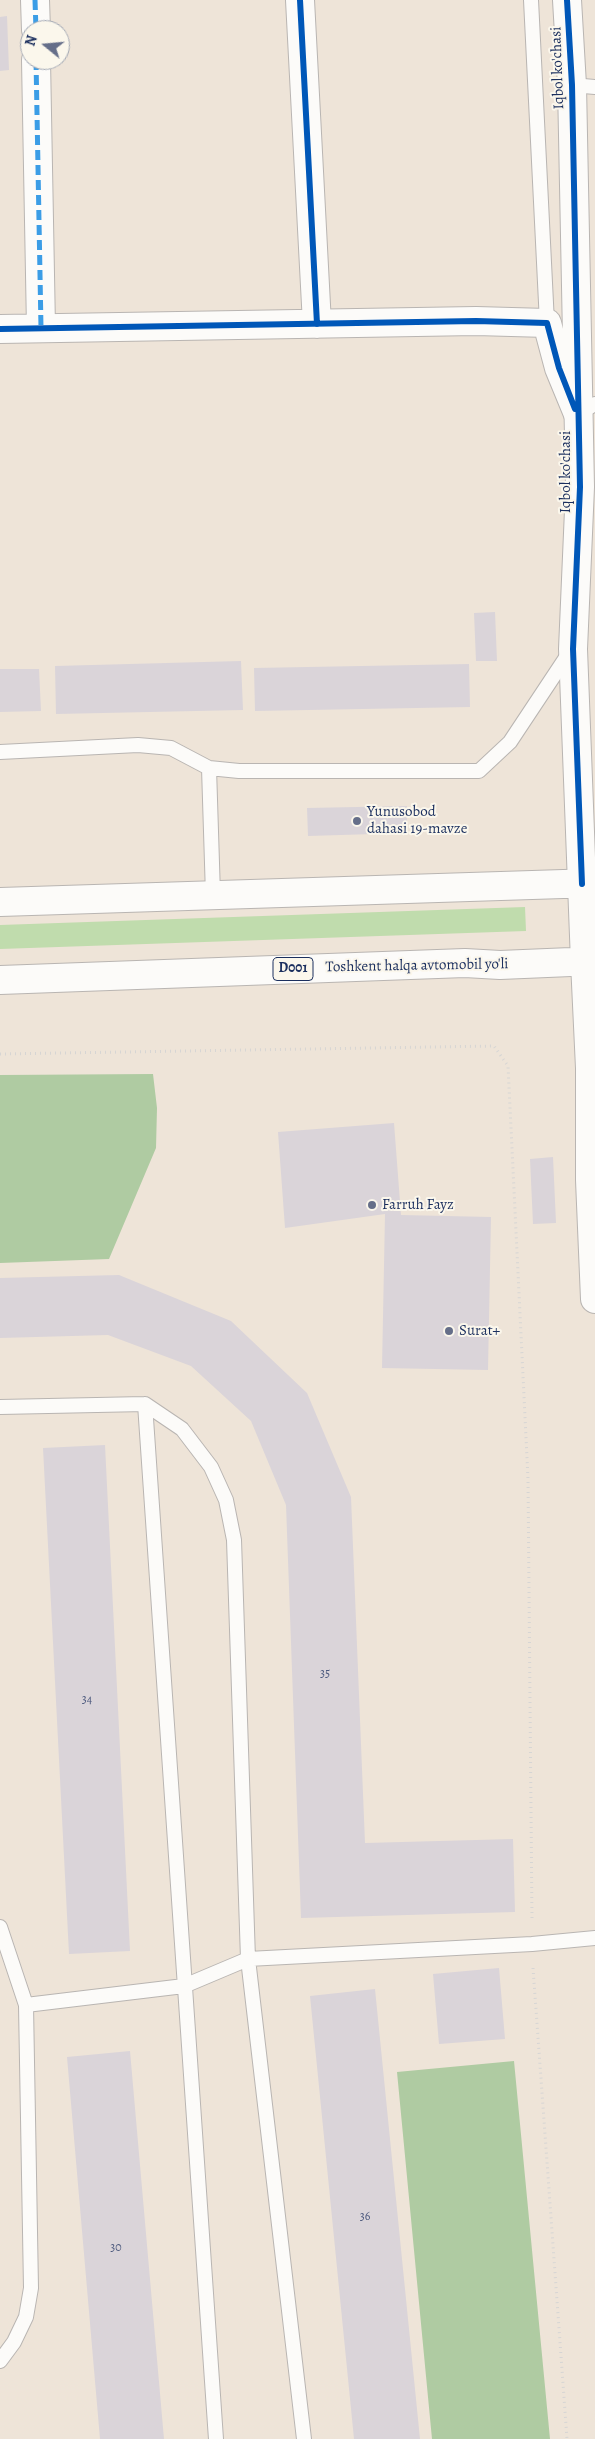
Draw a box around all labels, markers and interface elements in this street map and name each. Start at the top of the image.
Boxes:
north arrow [20,20,70,70]
street label: Iqbol ko'chasi [548,26,568,110]
text: N [21,33,42,48]
street label: Iqbol ko'chasi [557,431,575,513]
place label: Yunusobod dahasi 19-mavze [367,803,467,838]
marker: Yunusobod dahasi 19-mavze [351,815,363,827]
street label: Toshkent halqa avtomobil yo'li [325,955,509,977]
road number: D001 [273,958,313,981]
place label: Farruh Fayz [382,1196,454,1214]
marker: Farruh Fayz [366,1199,378,1211]
place label: Surat+ [459,1322,500,1340]
marker: Surat+ [443,1325,455,1337]
house number: 35 [320,1667,330,1681]
house number: 34 [82,1693,92,1707]
house number: 36 [360,2210,370,2224]
house number: 30 [110,2241,122,2255]

